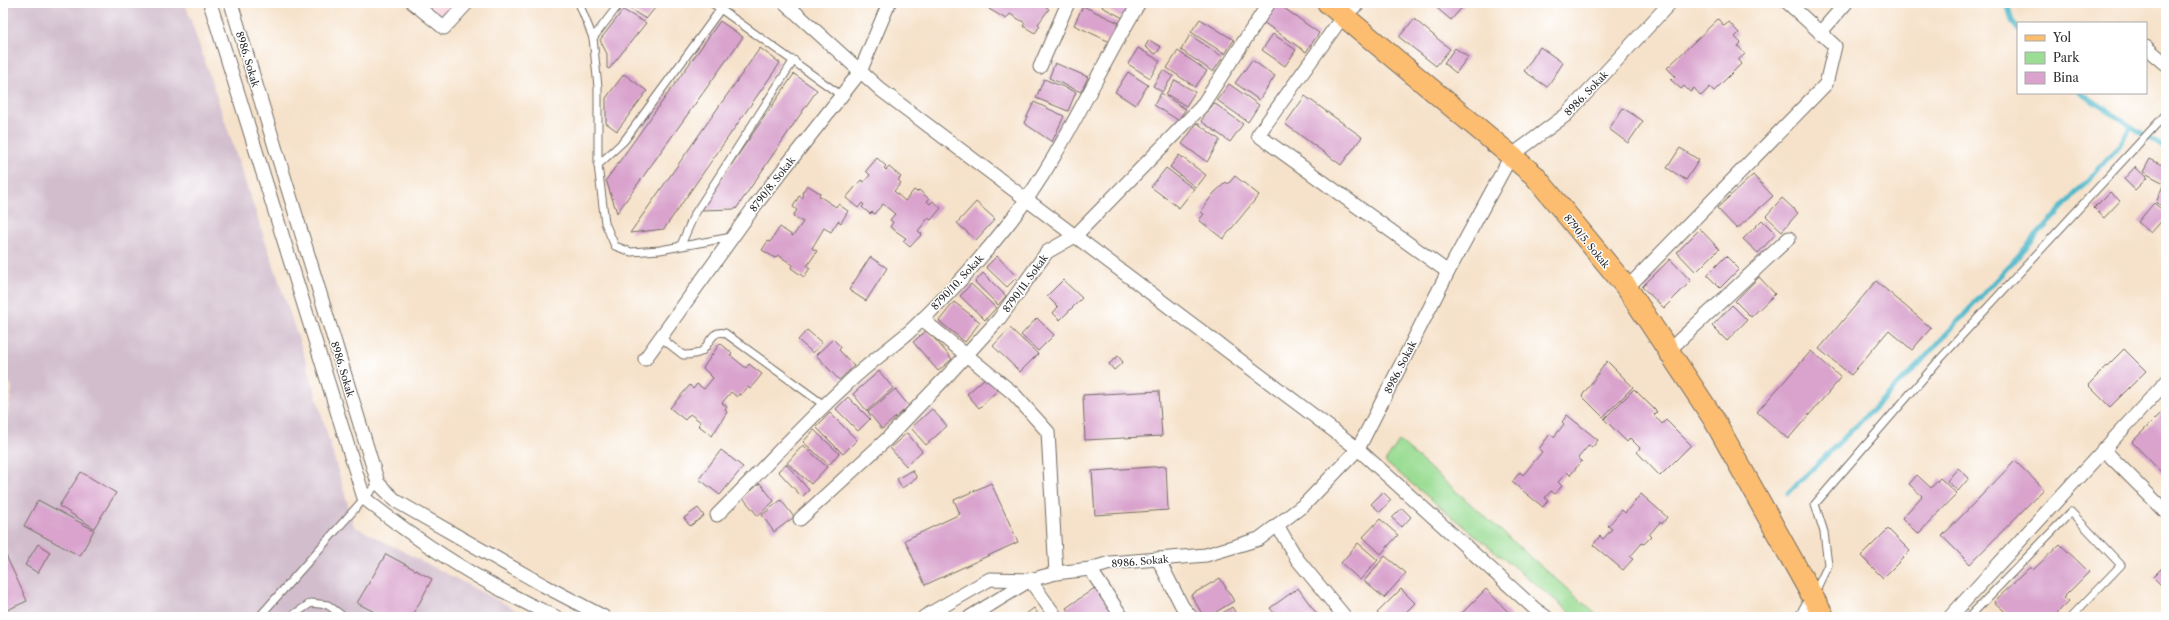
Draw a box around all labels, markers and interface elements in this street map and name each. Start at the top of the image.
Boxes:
legend [2017,22,2147,94]
street label: 8986. Sokak [233,30,263,90]
text: Yol [2052,30,2071,45]
text: Park [2053,50,2080,65]
street label: 8986. Sokak [1562,67,1612,119]
text: Bina [2053,70,2080,85]
street label: 8790/8. Sokak [747,153,799,214]
street label: 8790/5. Sokak [1561,212,1613,272]
street label: 8790/10. Sokak [928,251,987,313]
street label: 8790/11. Sokak [1000,251,1052,315]
street label: 8986. Sokak [1382,338,1420,396]
street label: 8986. Sokak [328,340,358,400]
street label: 8986. Sokak [1111,552,1171,570]

